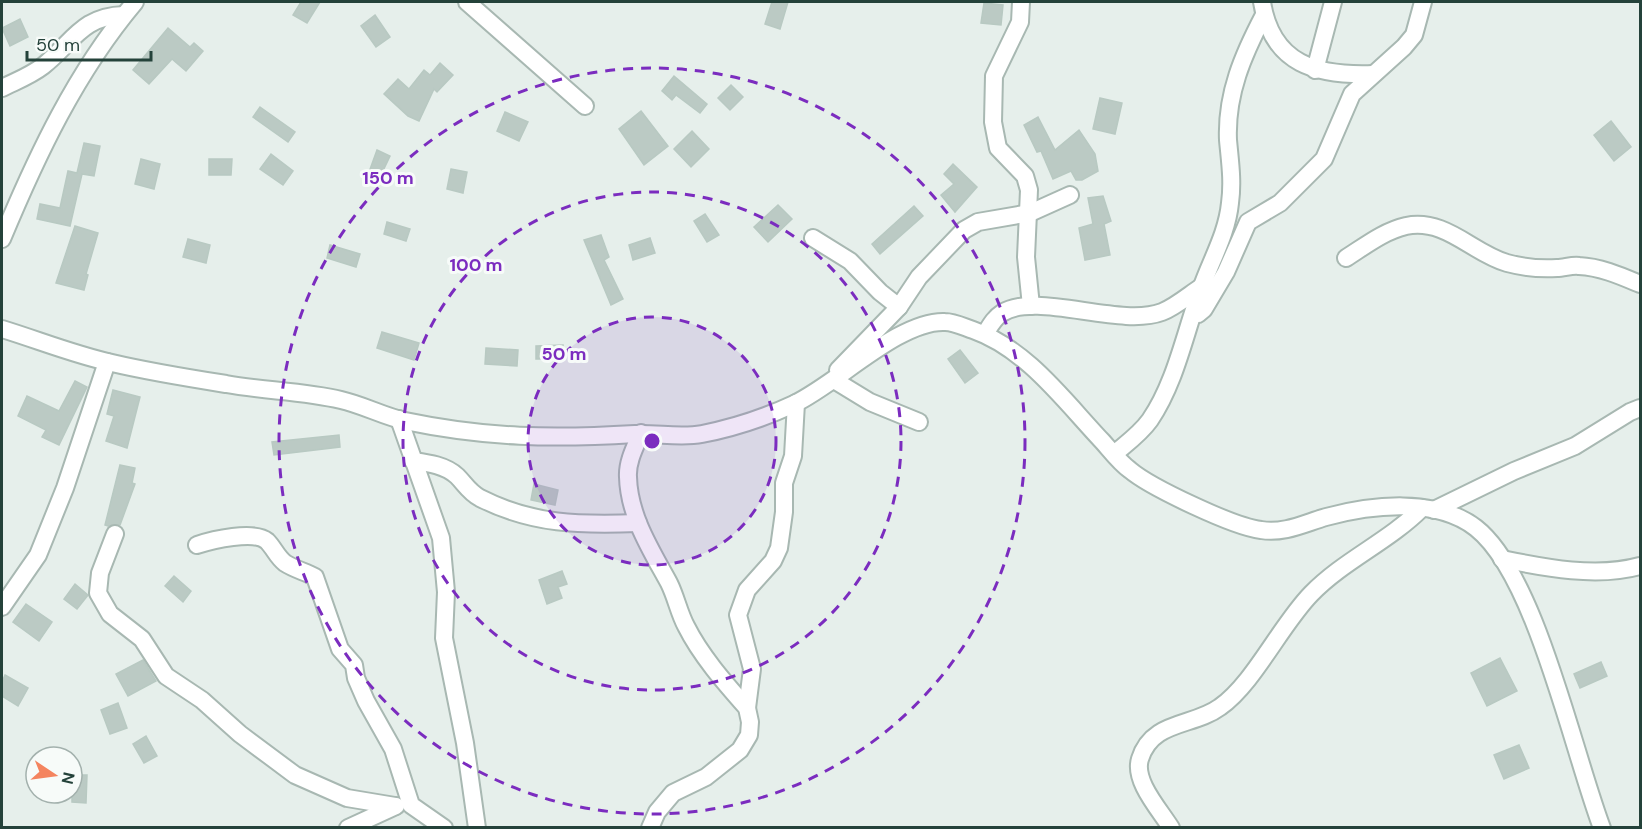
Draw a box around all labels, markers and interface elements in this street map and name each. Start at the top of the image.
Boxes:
scale bar [27,24,152,62]
text: 50 m [36,33,80,57]
text: 150 m [362,166,414,190]
text: 100 m [449,253,503,277]
text: 50 m [541,342,587,366]
centre of rings [642,431,662,451]
north arrow [24,745,84,805]
text: N [57,770,80,786]

